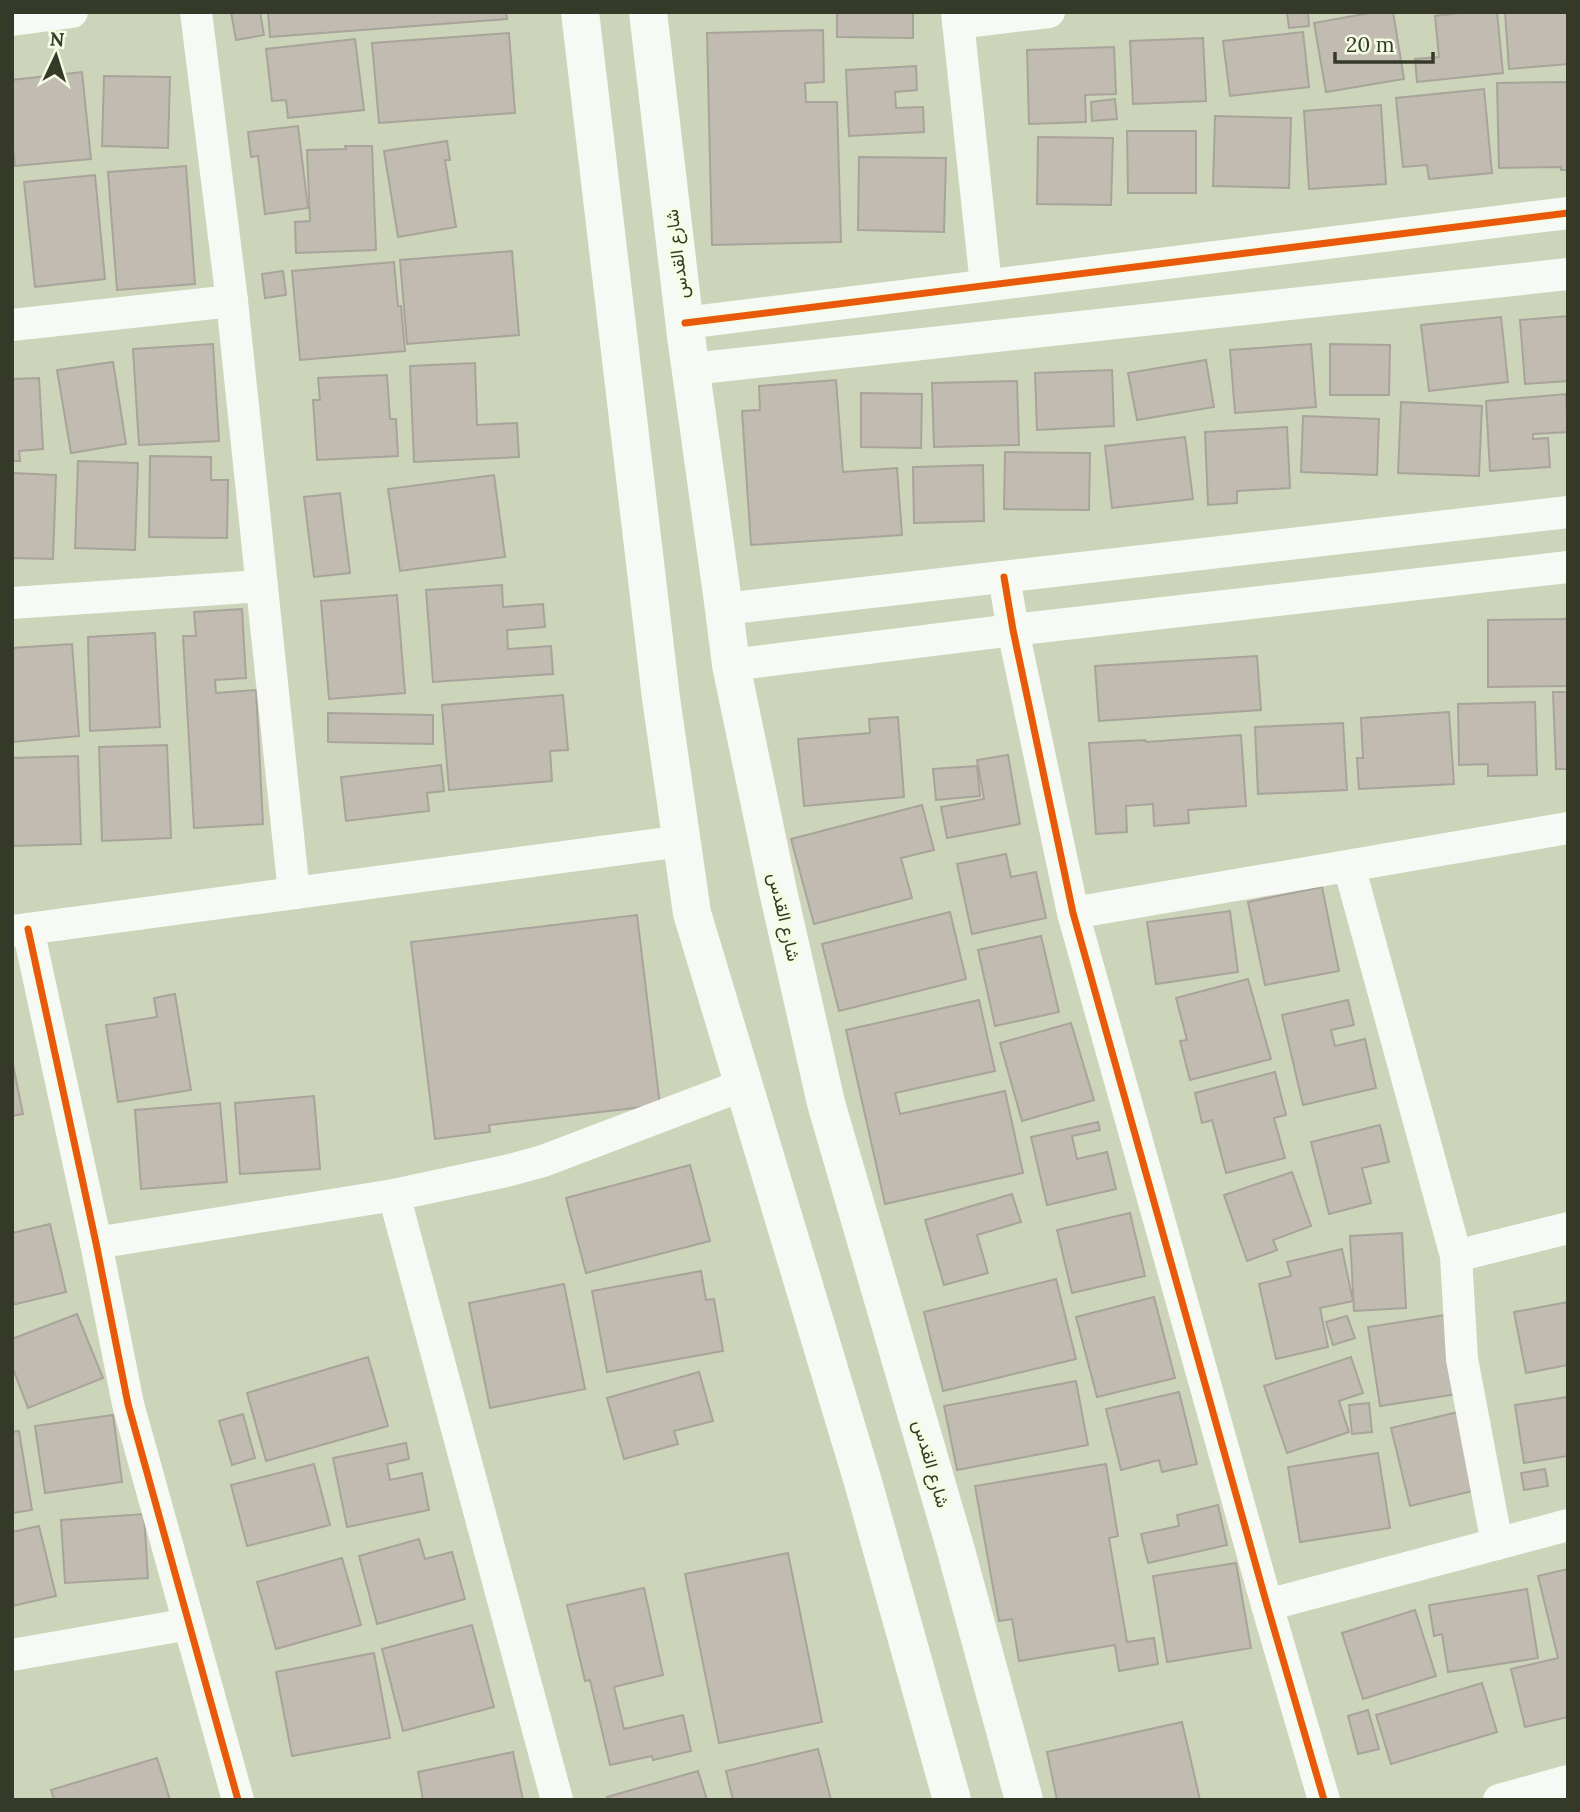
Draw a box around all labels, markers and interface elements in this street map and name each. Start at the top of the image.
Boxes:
north arrow [21,21,91,91]
scale bar [1335,21,1433,65]
text: N [49,27,66,52]
text: 20 m [1346,31,1395,58]
street label: شارع القدس [660,208,694,300]
street label: شارع القدس [762,870,806,964]
street label: شارع القدس [907,1417,955,1511]

